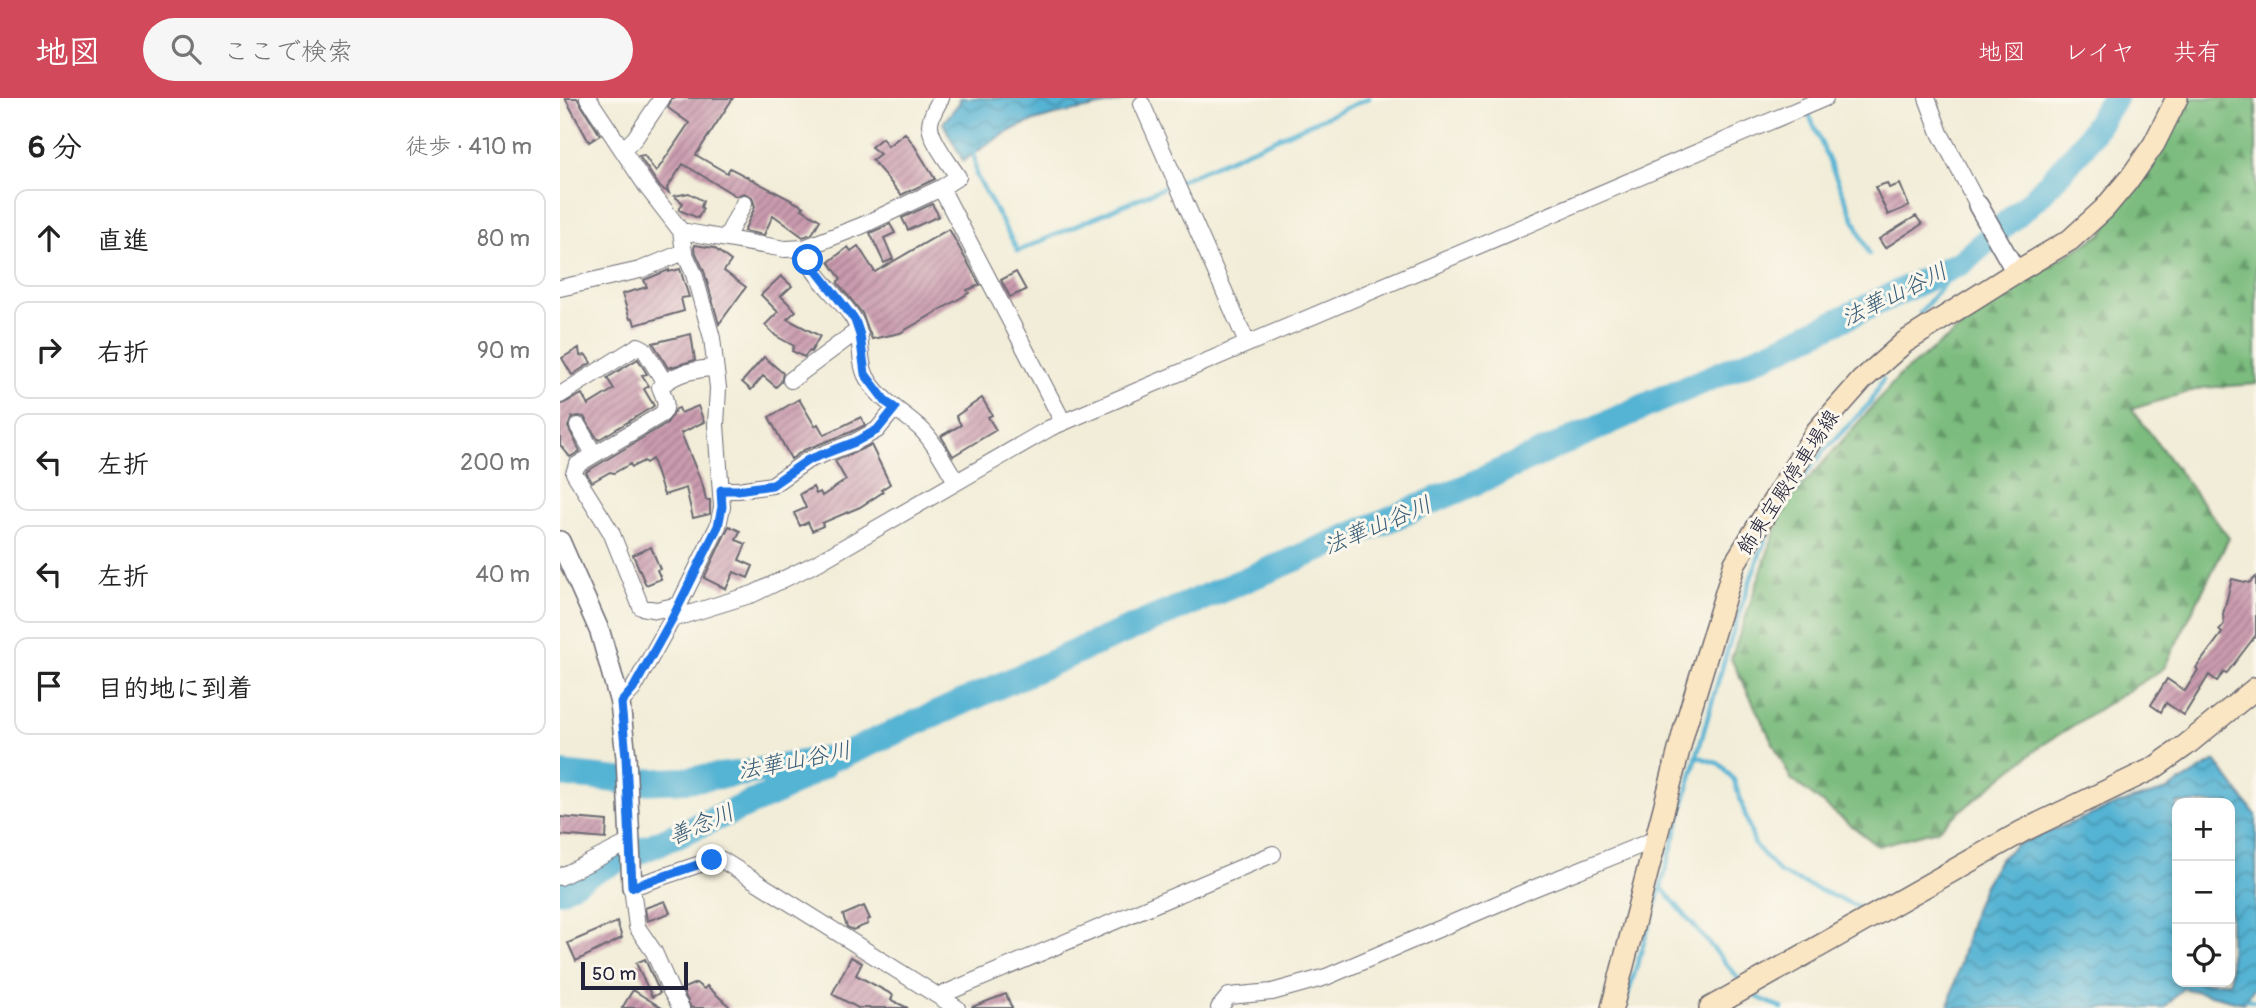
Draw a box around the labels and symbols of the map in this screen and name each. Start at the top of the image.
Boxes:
route start [792,244,823,275]
water label: 法華山谷川 [1836,256,1952,333]
street label: 飾東宝殿停車場線 [1731,404,1845,560]
water label: 法華山谷川 [1319,490,1436,561]
water label: 法華山谷川 [735,735,853,786]
water label: 善念川 [664,798,739,851]
route end [696,844,727,875]
scale bar [581,959,688,991]

